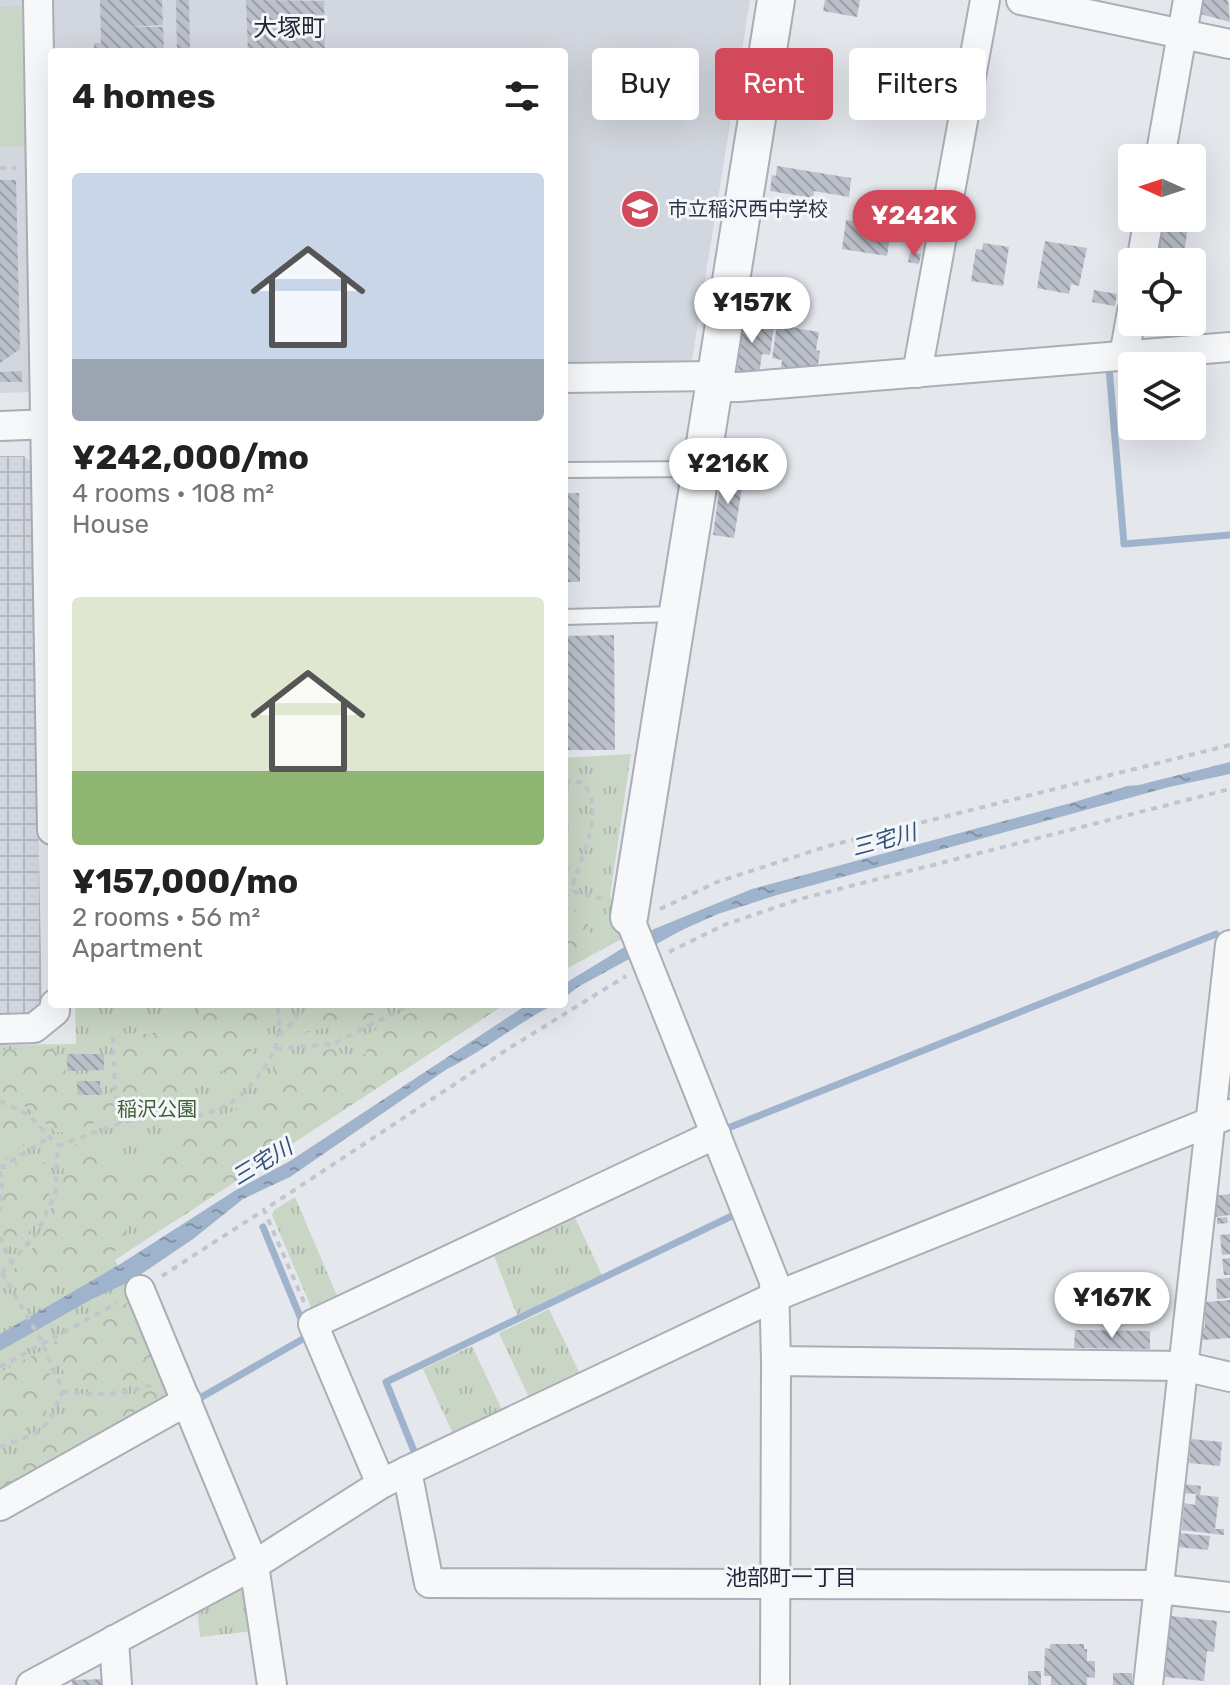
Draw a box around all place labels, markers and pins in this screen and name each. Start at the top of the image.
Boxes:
school or university icon: 市立稲沢西中学校 [619,188,661,230]
pin: ¥242K [858,190,970,258]
place label: 市立稲沢西中学校 [668,197,828,221]
pin: ¥157K [696,277,808,345]
pin: ¥216K [672,438,784,506]
pin: ¥167K [1056,1272,1168,1340]

